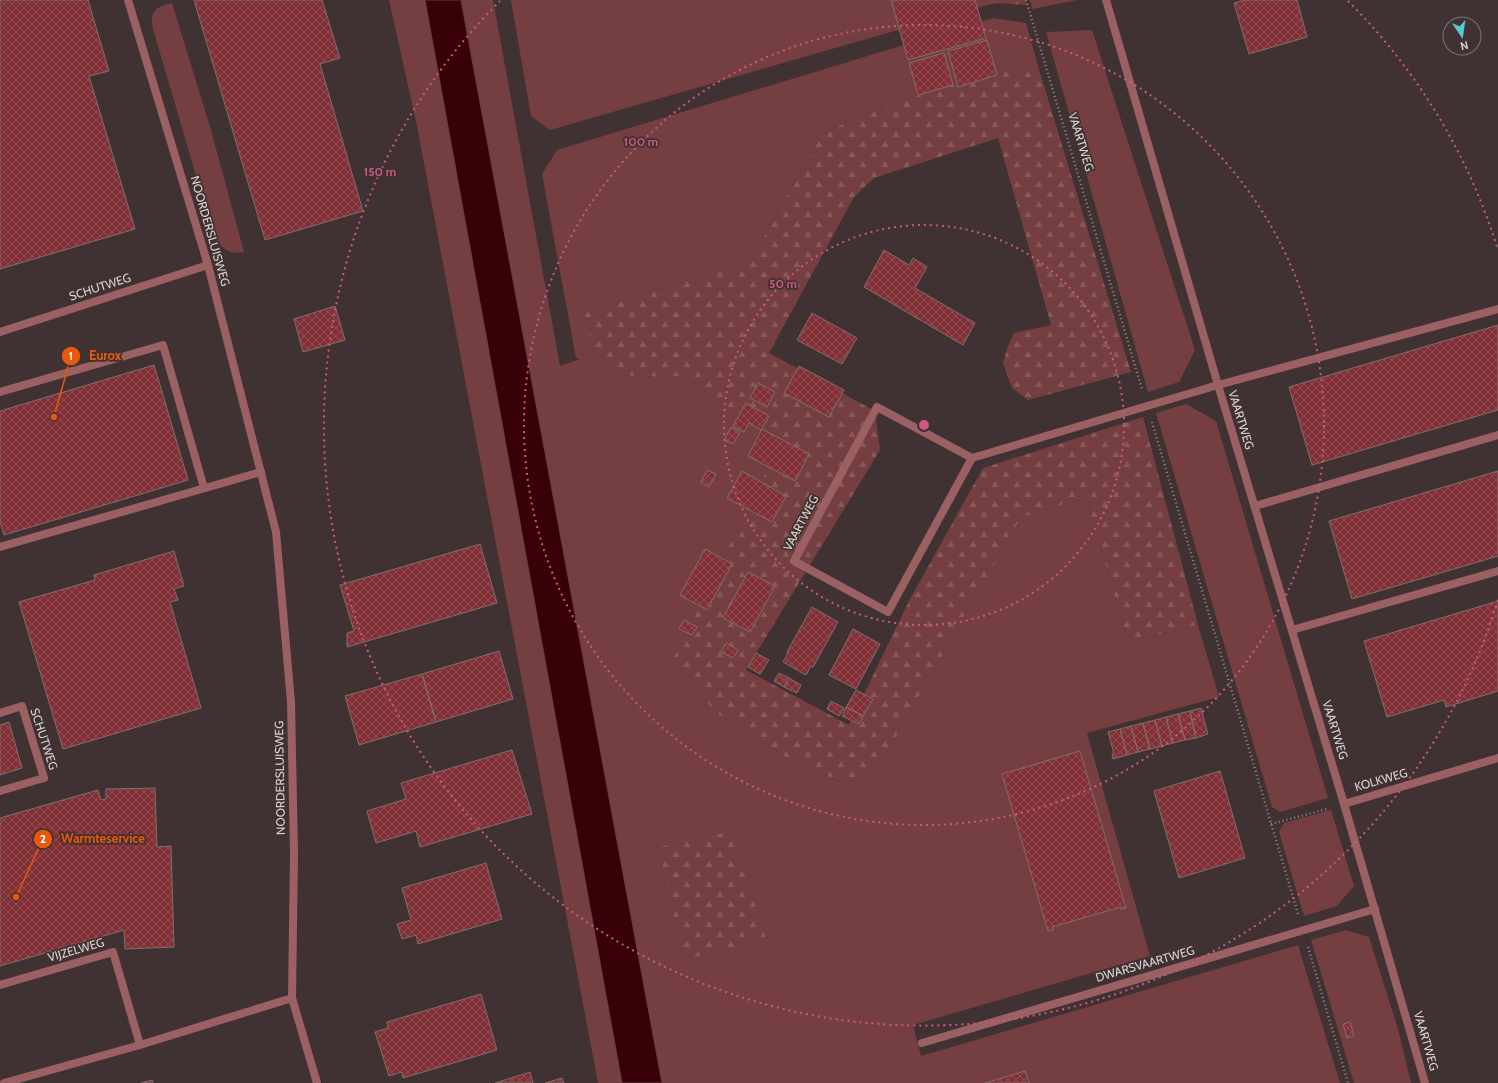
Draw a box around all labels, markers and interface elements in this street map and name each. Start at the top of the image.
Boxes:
north arrow [1442,16,1482,56]
text: N [1459,38,1470,53]
street label: VAARTWEG [1065,111,1098,173]
text: 100 m [624,134,658,149]
text: 150 m [364,164,396,179]
street label: NOORDERSLUISWEG [188,174,233,288]
street label: SCHUTWEG [67,270,133,304]
text: 50 m [769,276,797,291]
callout: Eurox [61,343,129,368]
text: Eurox [89,347,122,363]
text: 1 [69,348,73,363]
street label: VAARTWEG [1225,389,1258,451]
centre of rings [917,418,931,432]
street label: VAARTWEG [780,492,821,553]
street label: VAARTWEG [1319,699,1352,761]
street label: SCHUTWEG [27,706,61,772]
street label: NOORDERSLUISWEG [271,721,288,835]
street label: KOLKWEG [1353,765,1409,794]
callout: Warmteservice [33,826,152,851]
text: Warmteservice [61,830,145,846]
text: 2 [40,831,46,846]
street label: VIJZELWEG [46,934,106,965]
street label: DWARSVAARTWEG [1094,942,1196,985]
street label: VAARTWEG [1411,1010,1442,1072]

